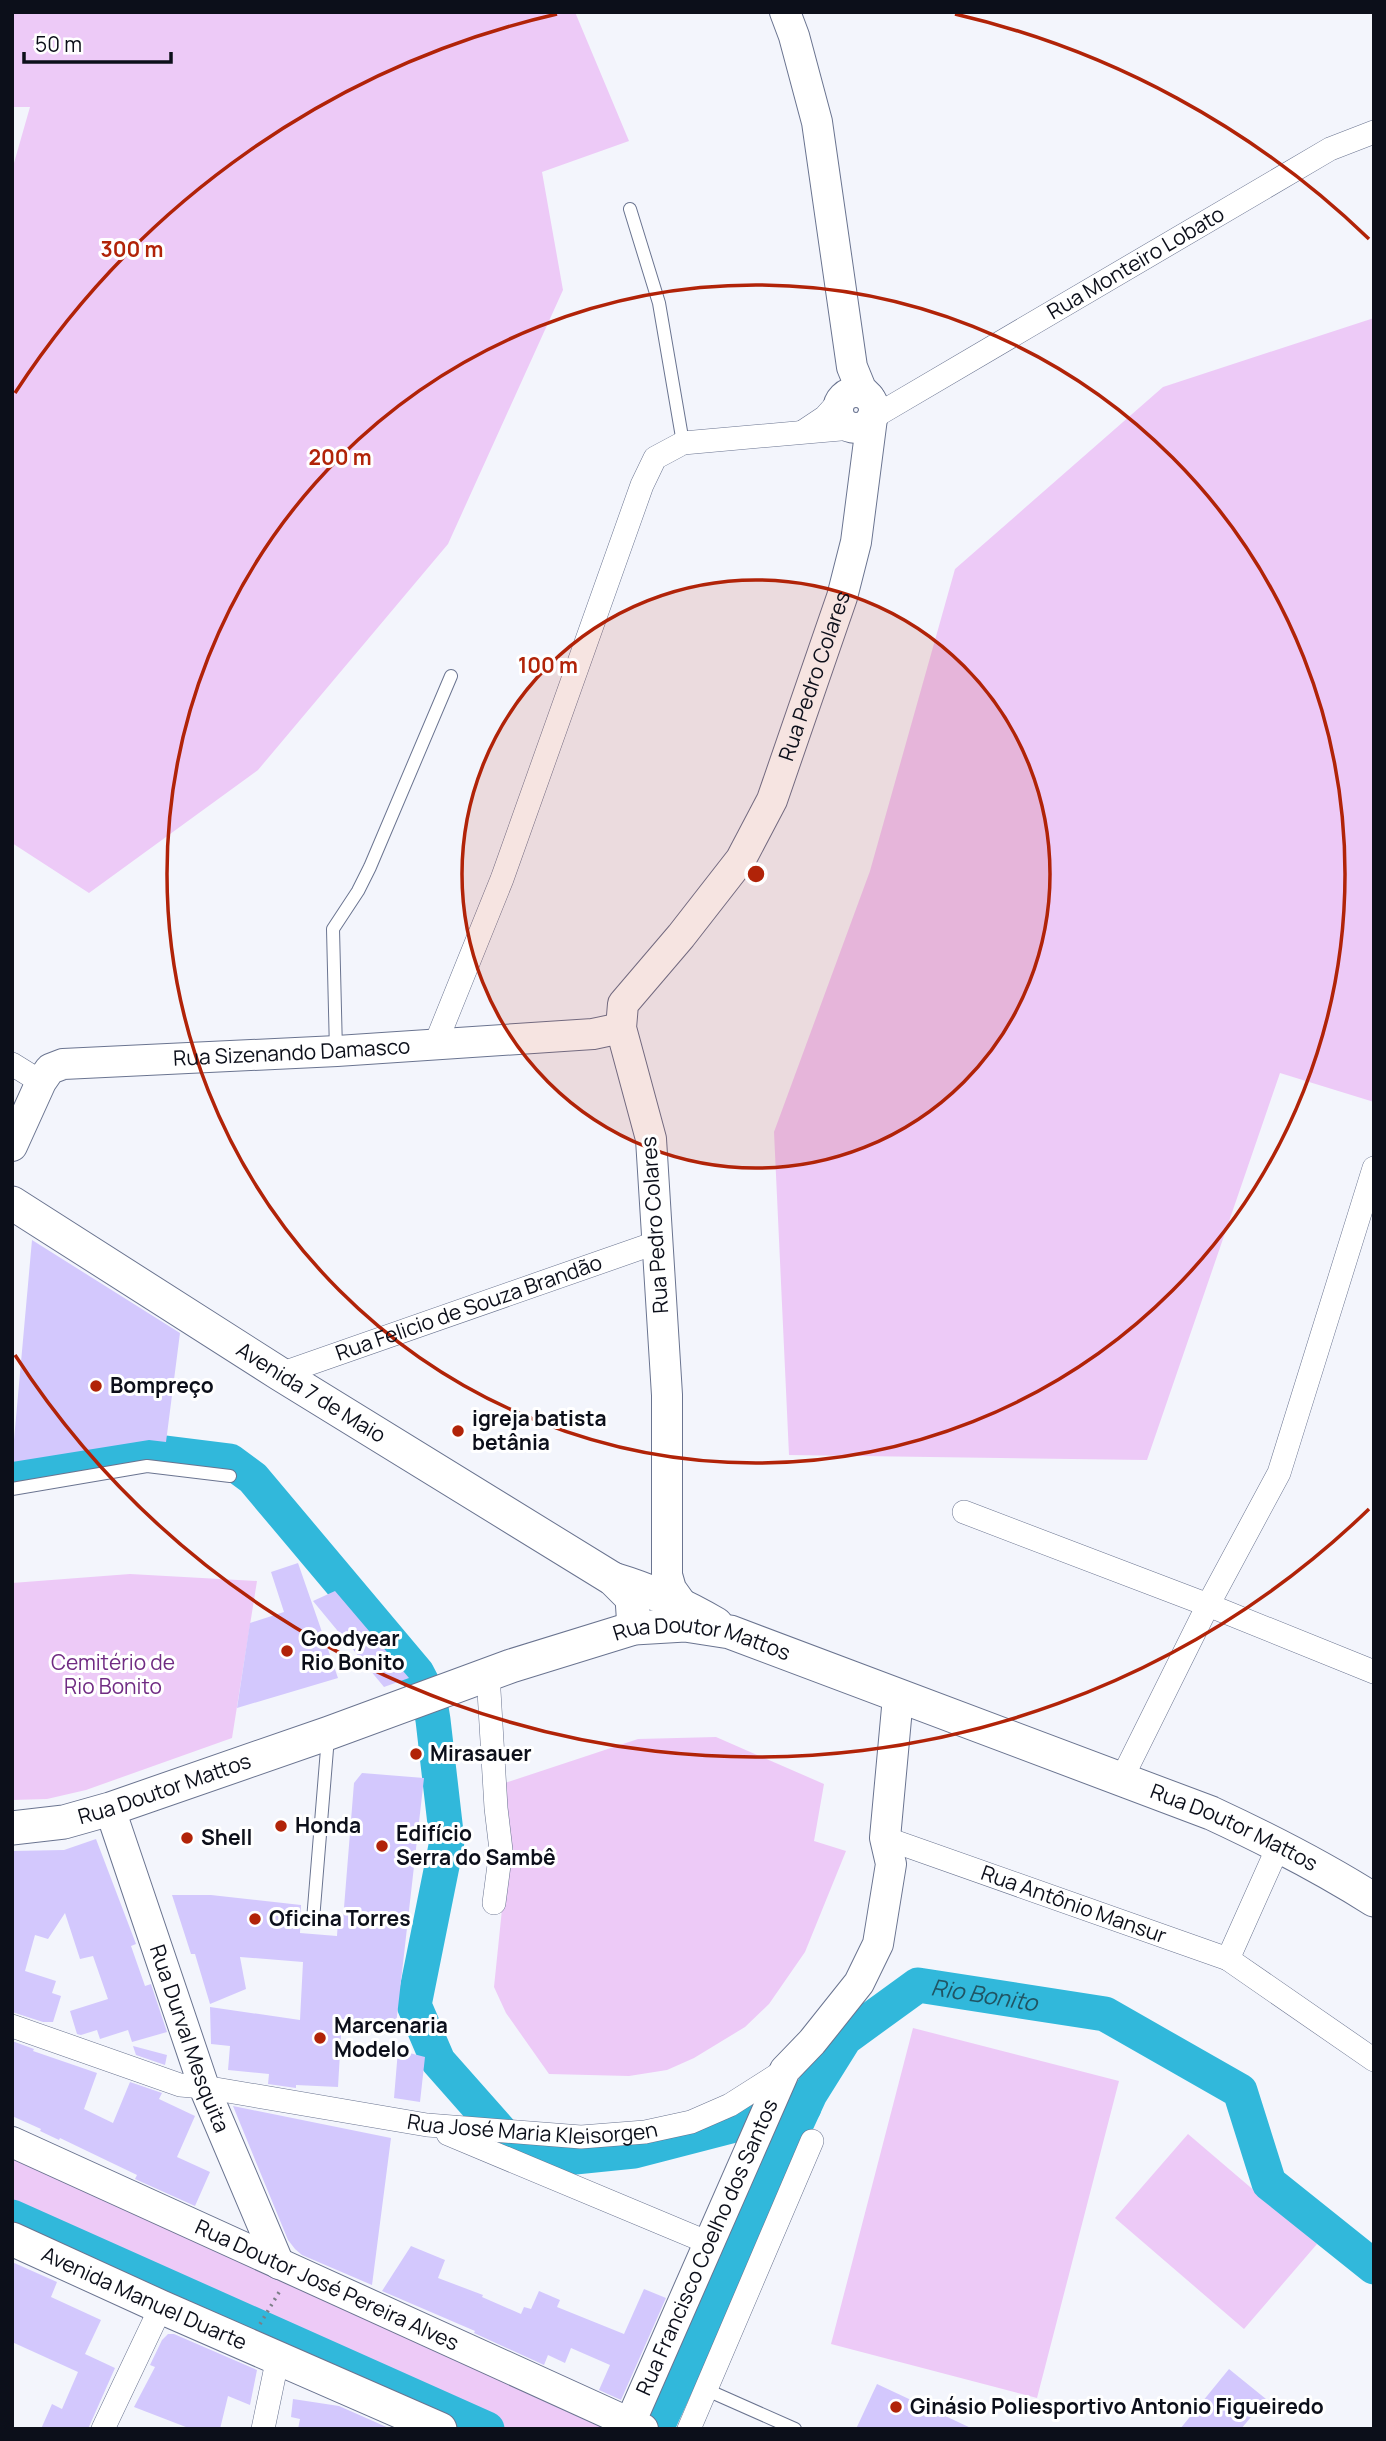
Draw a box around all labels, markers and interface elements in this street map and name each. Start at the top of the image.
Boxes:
scale bar [24,21,172,65]
text: 50 m [35,30,82,58]
street label: Rua Monteiro Lobato [1042,199,1229,325]
text: 300 m [101,235,163,263]
text: 200 m [308,443,372,471]
street label: Rua Pedro Colares [772,587,856,764]
text: 100 m [518,651,578,679]
centre of rings [744,862,768,886]
street label: Rua Sizenando Damasco [172,1031,411,1072]
street label: Rua Pedro Colares [634,1136,674,1315]
street label: Rua Felicio de Souza Brandão [331,1248,606,1367]
street label: Avenida 7 de Maio [231,1335,391,1449]
place label: Bompreço [110,1371,214,1399]
marker: Bompreço [88,1378,104,1394]
place label: igreja batista betânia [472,1404,607,1456]
marker: igreja batista betânia [450,1423,466,1439]
street label: Rua Doutor Mattos [609,1610,795,1666]
place label: Goodyear Rio Bonito [301,1624,405,1676]
marker: Goodyear Rio Bonito [279,1643,295,1659]
park label: Cemitério de Rio Bonito [51,1648,175,1700]
place label: Mirasauer [430,1739,532,1767]
street label: Rua Doutor Mattos [74,1746,254,1830]
marker: Mirasauer [408,1746,424,1762]
street label: Rua Doutor Mattos [1147,1777,1323,1877]
place label: Honda [295,1811,361,1839]
marker: Honda [273,1818,289,1834]
place label: Edifício Serra do Sambê [396,1819,556,1871]
place label: Shell [201,1823,252,1851]
marker: Shell [179,1830,195,1846]
marker: Edifício Serra do Sambê [374,1838,390,1854]
street label: Rua Antônio Mansur [977,1858,1171,1949]
place label: Oficina Torres [269,1904,411,1932]
marker: Oficina Torres [247,1911,263,1927]
street label: Rua Durval Mesquita [144,1941,237,2137]
water label: Rio Bonito [929,1970,1041,2019]
place label: Marcenaria Modelo [334,2011,448,2063]
marker: Marcenaria Modelo [312,2030,328,2046]
street label: Rua Francisco Coelho dos Santos [629,2094,784,2399]
street label: Rua José Maria Kleisorgen [405,2107,660,2150]
street label: Rua Doutor José Pereira Alves [191,2212,464,2356]
street label: Avenida Manuel Duarte [37,2239,252,2356]
place label: Ginásio Poliesportivo Antonio Figueiredo [910,2392,1324,2420]
marker: Ginásio Poliesportivo Antonio Figueiredo [888,2399,904,2415]

